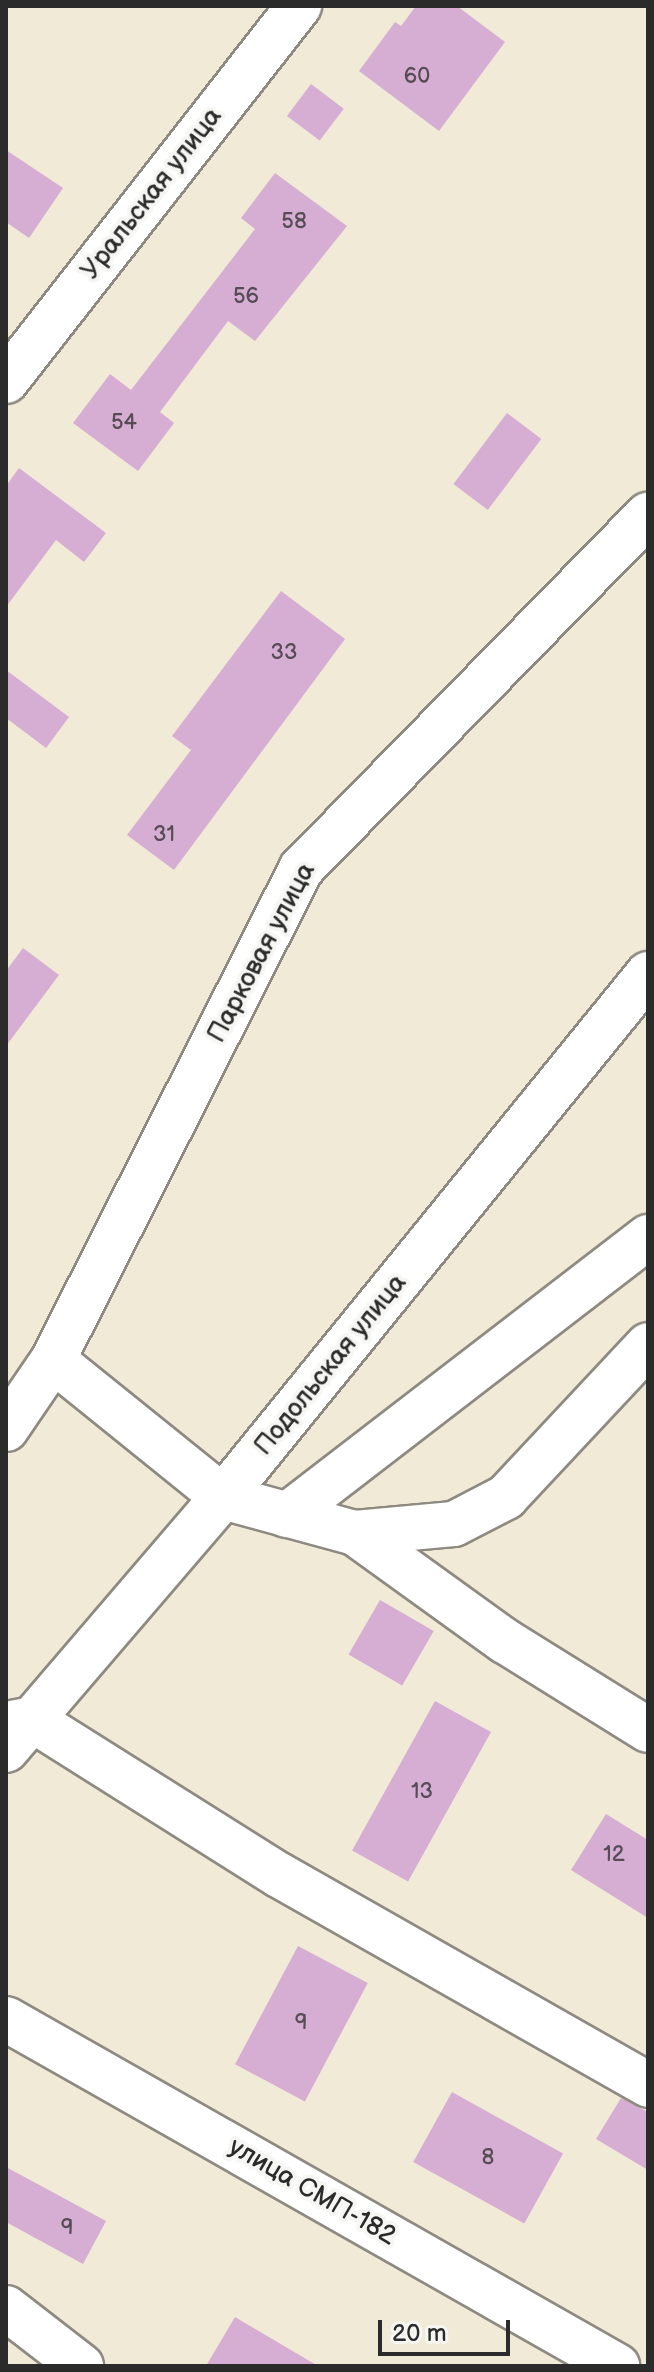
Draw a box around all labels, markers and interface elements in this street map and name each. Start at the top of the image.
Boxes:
house number: 60 [404,64,430,90]
street label: Уральская улица [75,102,229,286]
house number: 58 [281,209,307,235]
house number: 56 [233,284,259,310]
house number: 54 [111,410,137,436]
house number: 33 [270,640,298,666]
house number: 31 [153,822,175,848]
street label: Парковая улица [202,858,322,1048]
street label: Подольская улица [248,1268,414,1462]
house number: 13 [411,1779,433,1805]
house number: 12 [603,1842,625,1868]
house number: 9 [295,2010,307,2036]
street label: улица СМП-182 [223,2132,401,2252]
house number: 8 [482,2145,494,2171]
house number: 9 [61,2215,73,2241]
scale bar [382,2304,514,2354]
text: 20 m [392,2319,447,2348]

